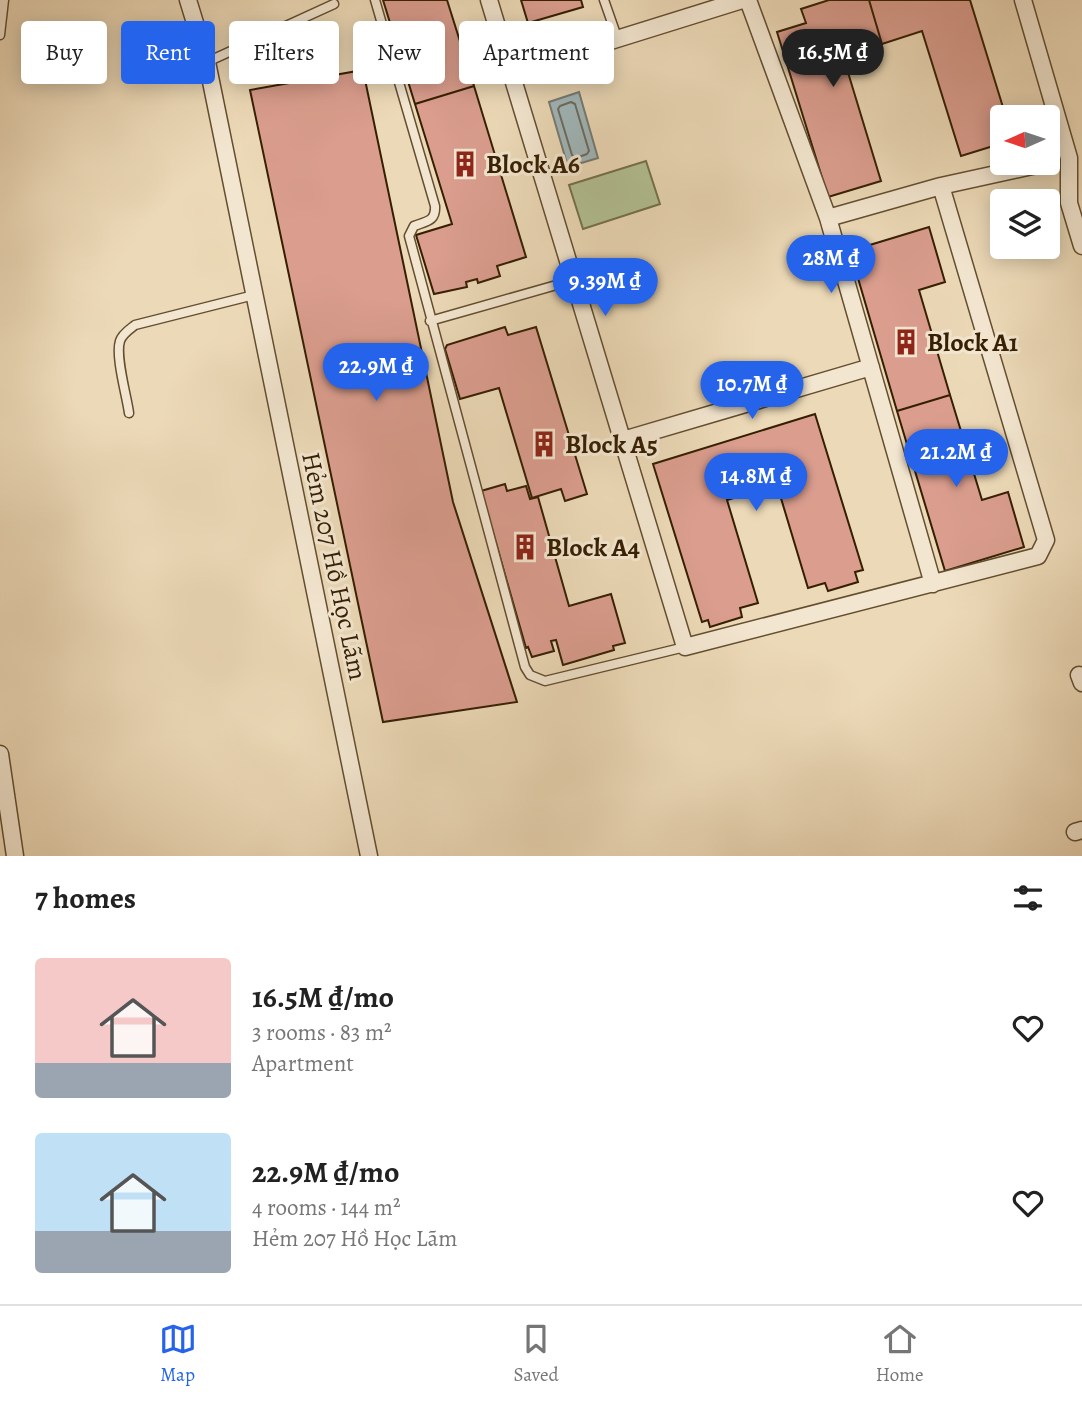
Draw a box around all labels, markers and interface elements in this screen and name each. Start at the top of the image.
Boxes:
chip: Buy [21,21,107,84]
chip: Rent [121,21,215,84]
chip: Filters [229,21,339,84]
chip: New [353,21,445,84]
chip: Apartment [459,21,614,84]
pin: 16.5M ₫ [768,29,898,89]
text: 16.5M ₫ [798,36,868,67]
north arrow [990,105,1060,175]
map controls [990,105,1060,259]
place label: Block A6 [486,147,580,182]
building icon: Block A6 [450,149,480,179]
button: layers [990,189,1060,259]
pin: 28M ₫ [782,236,880,295]
text: 28M ₫ [802,242,860,273]
pin: 9.39M ₫ [540,258,670,318]
text: 9.39M ₫ [569,265,641,296]
place label: Block A1 [927,325,1018,360]
building icon: Block A1 [891,327,921,357]
pin: 22.9M ₫ [311,344,441,403]
text: 22.9M ₫ [339,350,413,381]
pin: 10.7M ₫ [687,362,817,421]
text: 10.7M ₫ [716,368,788,399]
place label: Block A5 [565,427,658,462]
building icon: Block A5 [529,429,559,459]
pin: 21.2M ₫ [891,430,1021,489]
text: 21.2M ₫ [920,436,992,467]
street label: Hẻm 207 Hồ Học Lãm [293,449,376,683]
pin: 14.8M ₫ [691,454,821,513]
text: 14.8M ₫ [720,460,792,491]
place label: Block A4 [546,530,640,565]
building icon: Block A4 [510,532,540,562]
text: 7 homes [35,878,136,918]
icon: filters [1009,879,1047,917]
text: 16.5M ₫/mo [252,977,394,1017]
icon: home [91,986,175,1070]
icon: heart [1009,1009,1047,1047]
text: 3 rooms · 83 m² [252,1017,392,1048]
text: Apartment [252,1048,354,1079]
text: 22.9M ₫/mo [252,1152,399,1192]
icon: home [91,1161,175,1245]
icon: heart [1009,1184,1047,1222]
text: 4 rooms · 144 m² [252,1192,400,1223]
text: Hẻm 207 Hồ Học Lãm [252,1223,457,1254]
tab: Map [159,1320,197,1388]
tab: Saved [514,1320,559,1388]
tab: Home [876,1320,923,1388]

